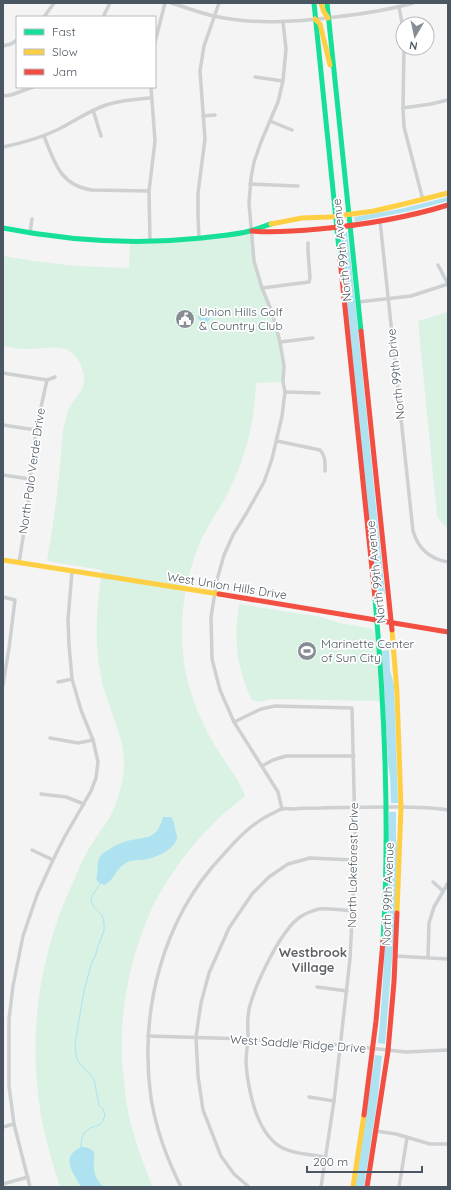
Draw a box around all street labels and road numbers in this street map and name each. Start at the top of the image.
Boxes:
street label: North 99th Avenue [329,198,354,302]
street label: North 99th Drive [383,328,408,420]
street label: North Palo Verde Drive [15,407,48,535]
street label: North 99th Avenue [363,520,388,624]
street label: West Union Hills Drive [166,569,288,602]
street label: North Lakeforest Drive [344,802,361,928]
street label: North 99th Avenue [378,842,397,946]
street label: West Saddle Ridge Drive [229,1031,367,1056]

